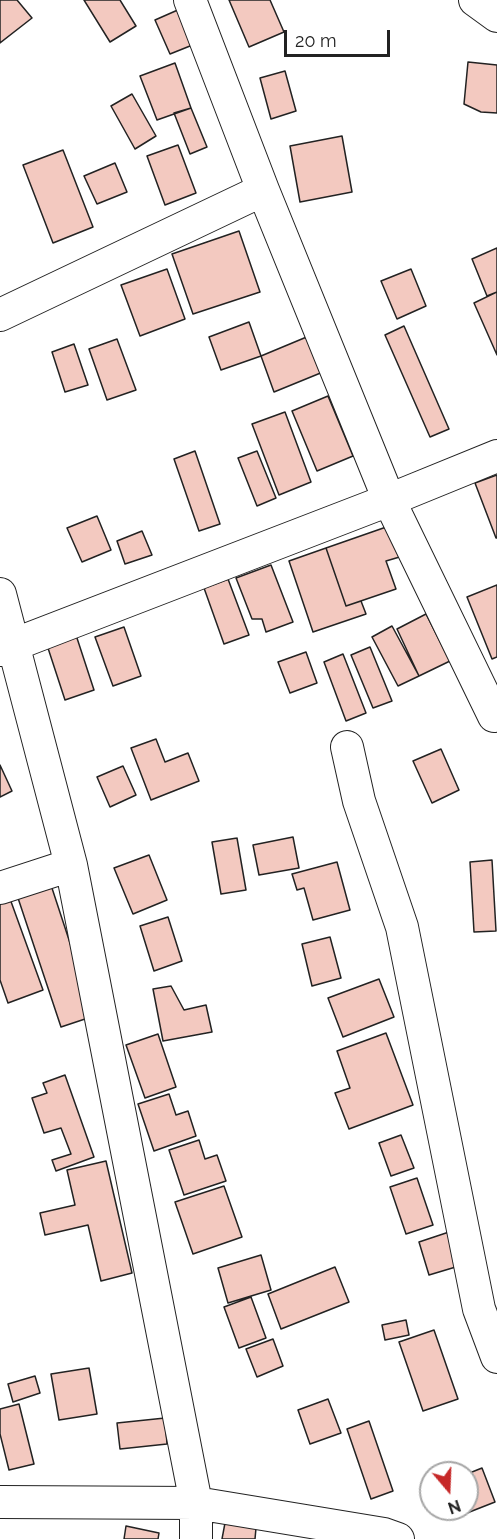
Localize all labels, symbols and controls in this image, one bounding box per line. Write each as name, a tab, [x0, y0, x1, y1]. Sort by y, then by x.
scale bar	[287, 18, 394, 56]
text: 20 m	[295, 30, 337, 51]
north arrow	[419, 1461, 479, 1521]
text: N	[446, 1496, 463, 1518]

